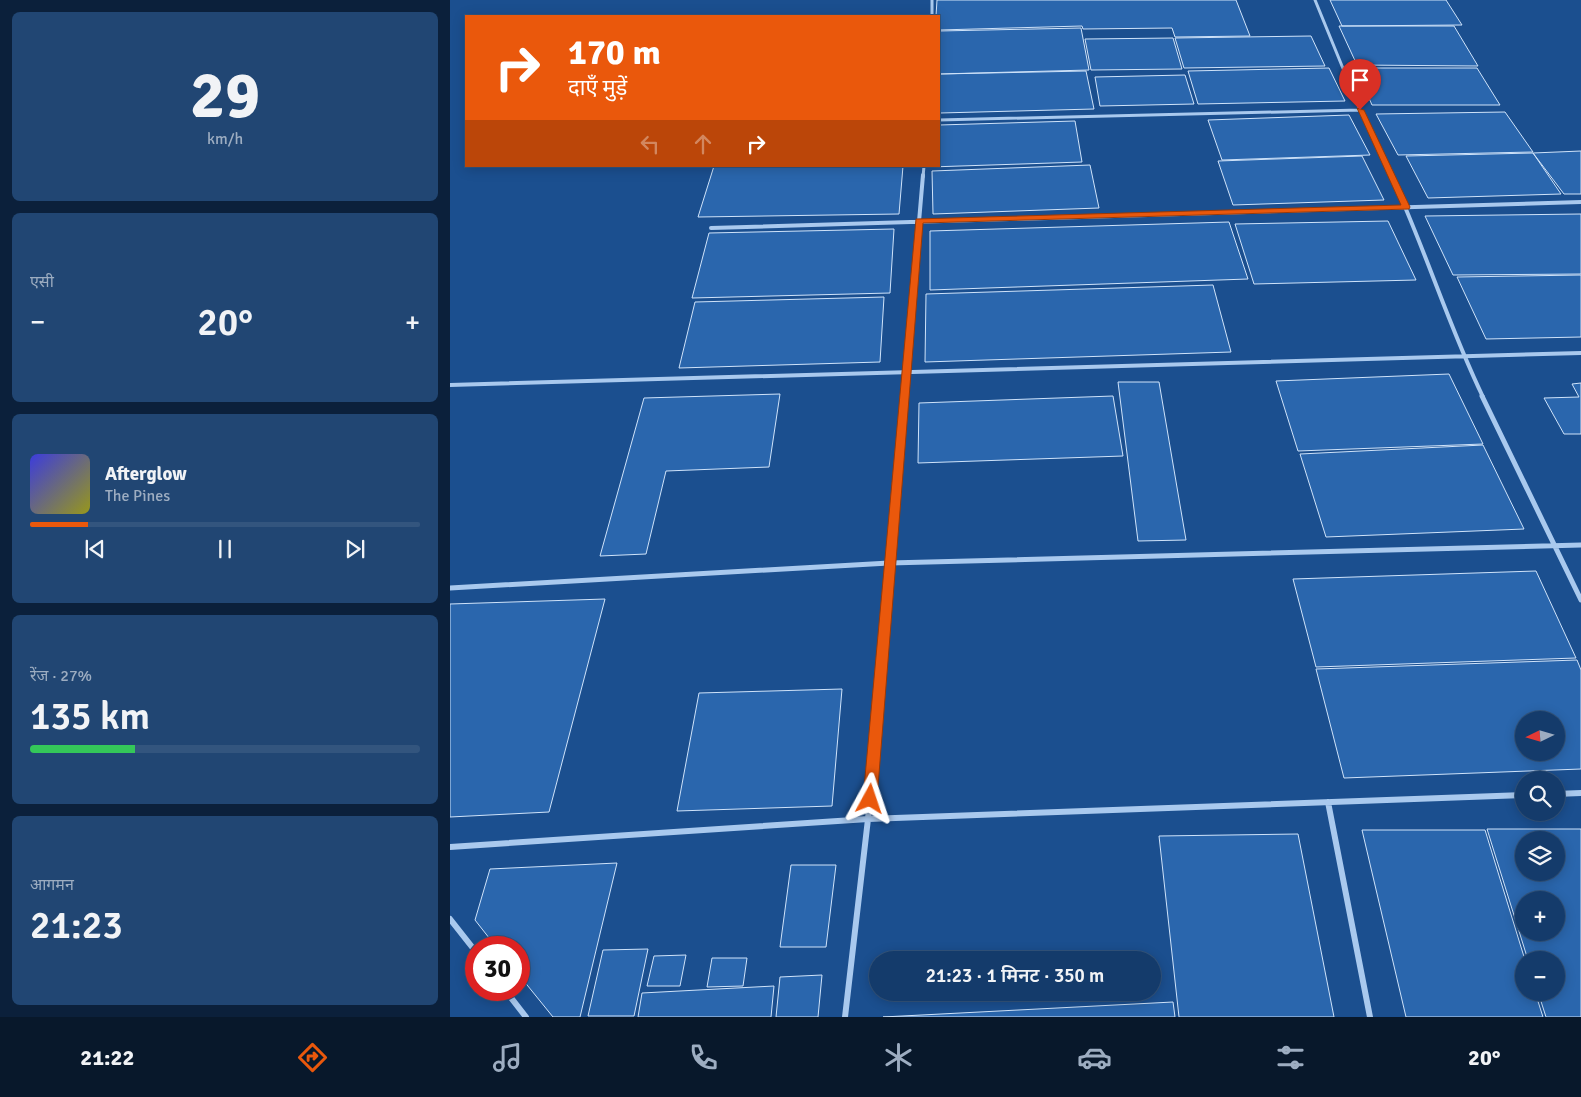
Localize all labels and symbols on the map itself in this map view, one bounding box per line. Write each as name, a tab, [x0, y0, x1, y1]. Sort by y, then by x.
pin	[1339, 59, 1381, 110]
north arrow	[1515, 711, 1565, 761]
position arrow	[843, 772, 895, 824]
speed limit sign: 30	[465, 936, 530, 1001]

